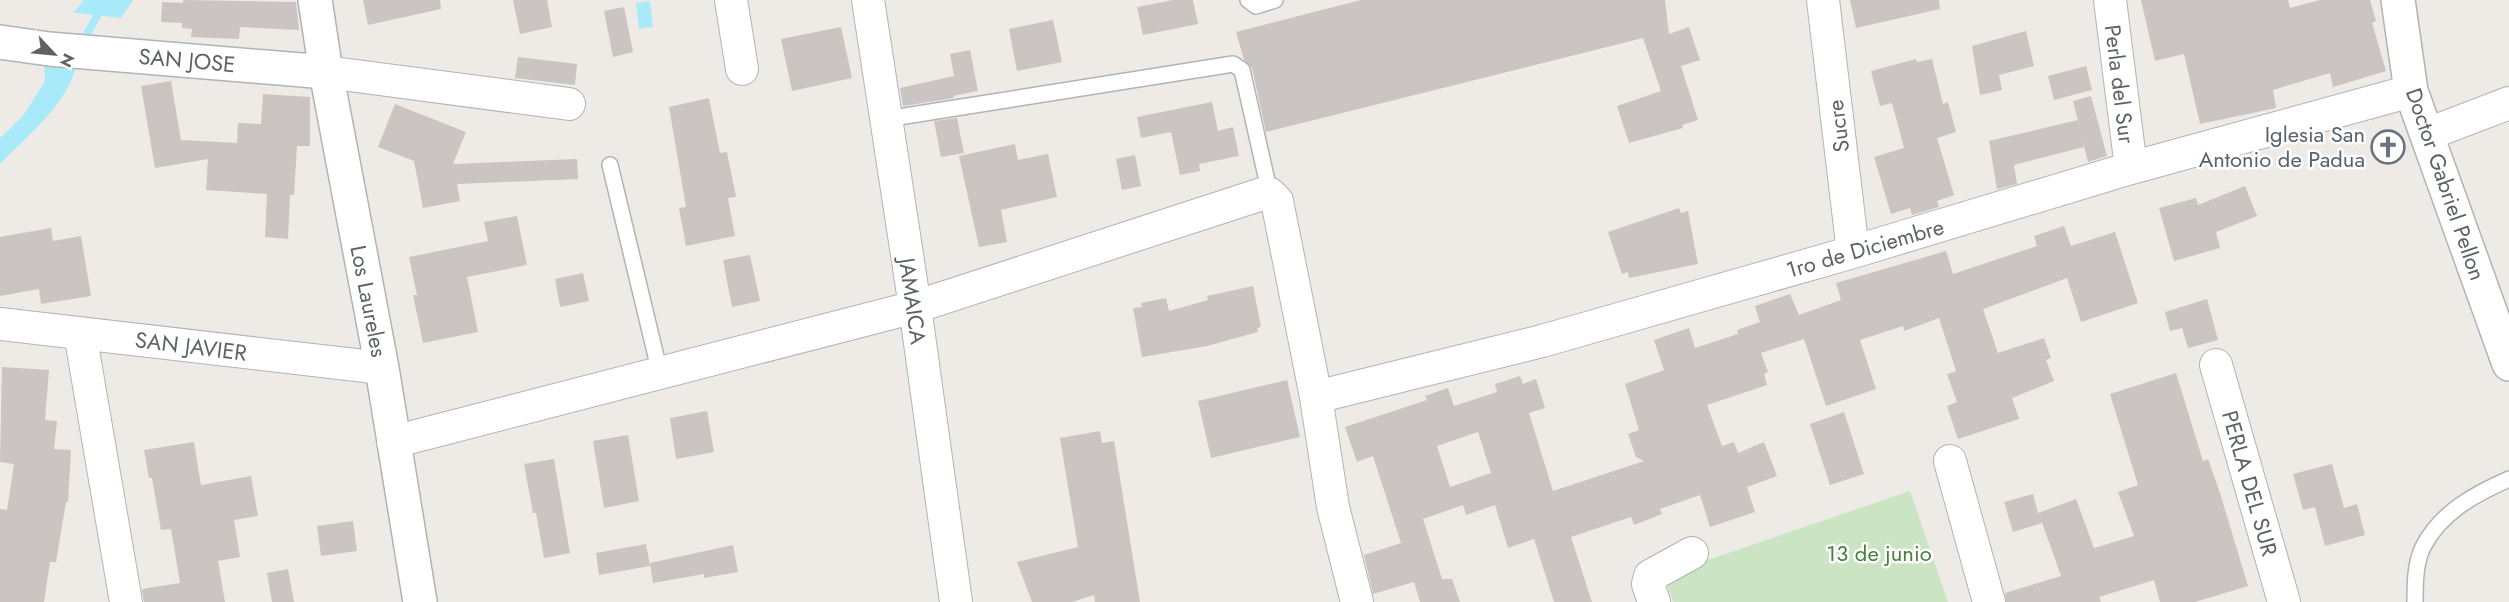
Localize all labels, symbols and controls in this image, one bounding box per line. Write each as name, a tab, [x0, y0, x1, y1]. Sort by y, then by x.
street label: Perla del Sur	[2097, 23, 2143, 146]
north arrow	[24, 24, 84, 84]
street label: SAN JOSE	[137, 40, 237, 80]
text: N	[54, 50, 80, 71]
street label: Doctor Gabriel Pellon	[2398, 83, 2494, 285]
street label: Sucre	[1819, 98, 1857, 154]
place label: Iglesia San Antonio de Padua	[2199, 118, 2365, 175]
church icon: Iglesia San Antonio de Padua	[2370, 129, 2406, 165]
street label: 1ro de Diciembre	[1782, 210, 1948, 286]
street label: Los Laureles	[342, 242, 396, 360]
street label: JAMAICA	[891, 253, 935, 347]
street label: SAN JAVIER	[133, 323, 249, 369]
street label: PERLA DEL SUR	[2214, 407, 2286, 560]
park label: 13 de junio	[1826, 537, 1932, 569]

